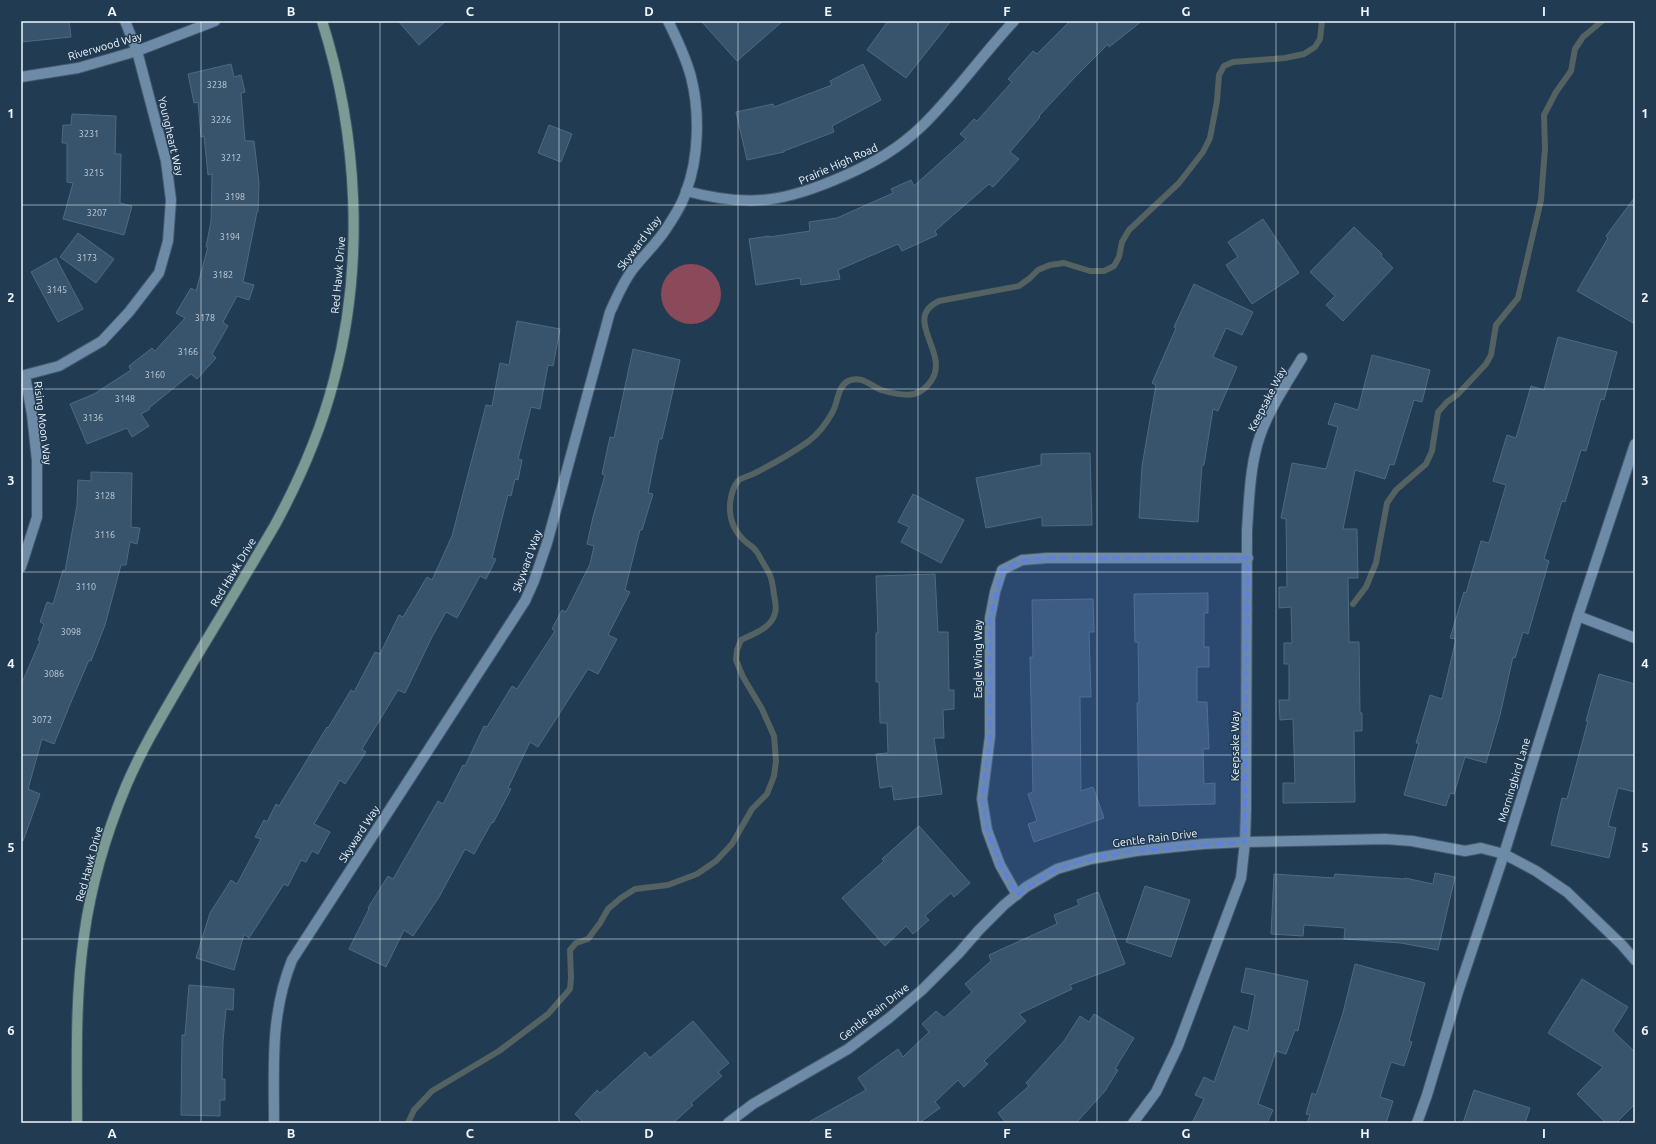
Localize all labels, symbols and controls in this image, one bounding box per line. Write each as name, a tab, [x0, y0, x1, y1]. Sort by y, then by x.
text: A	[107, 4, 117, 18]
text: B	[287, 4, 296, 18]
text: C	[466, 4, 475, 18]
text: D	[644, 4, 654, 18]
text: E	[824, 4, 832, 18]
text: F	[1003, 4, 1011, 18]
text: G	[1182, 4, 1191, 18]
text: H	[1360, 4, 1370, 18]
text: I	[1542, 4, 1546, 18]
street label: Riverwood Way	[67, 29, 144, 62]
house number: 3238	[207, 80, 227, 90]
street label: Youngheart Way	[156, 95, 186, 178]
text: 1	[7, 106, 15, 120]
text: 1	[1641, 106, 1649, 120]
house number: 3226	[211, 115, 231, 125]
house number: 3231	[79, 129, 99, 139]
street label: Prairie High Road	[797, 141, 879, 187]
house number: 3212	[221, 153, 241, 163]
house number: 3215	[84, 168, 104, 178]
house number: 3198	[225, 192, 245, 202]
house number: 3207	[87, 208, 107, 218]
street label: Skyward Way	[615, 213, 664, 273]
house number: 3194	[220, 232, 240, 242]
street label: Red Hawk Drive	[329, 236, 347, 314]
house number: 3173	[77, 253, 97, 263]
house number: 3182	[213, 270, 233, 280]
house number: 3145	[47, 285, 67, 295]
text: 2	[7, 290, 15, 304]
text: 2	[1641, 290, 1649, 304]
house number: 3178	[195, 313, 215, 323]
house number: 3166	[178, 347, 198, 357]
street label: Keepsake Way	[1246, 364, 1289, 433]
house number: 3160	[145, 370, 165, 380]
street label: Rising Moon Way	[32, 380, 54, 466]
house number: 3148	[115, 394, 135, 404]
house number: 3136	[83, 413, 103, 423]
text: 3	[7, 473, 15, 487]
text: 3	[1641, 473, 1649, 487]
house number: 3128	[95, 491, 115, 501]
street label: Skyward Way	[510, 528, 544, 594]
house number: 3116	[95, 530, 115, 540]
street label: Red Hawk Drive	[208, 536, 258, 608]
house number: 3110	[76, 582, 96, 592]
street label: Eagle Wing Way	[972, 619, 984, 698]
house number: 3098	[61, 627, 81, 637]
text: 4	[7, 656, 15, 670]
text: 4	[1641, 656, 1649, 670]
house number: 3086	[44, 669, 64, 679]
street label: Keepsake Way	[1229, 710, 1241, 781]
house number: 3072	[32, 715, 52, 725]
street label: Morningbird Lane	[1495, 736, 1533, 824]
street label: Skyward Way	[336, 803, 382, 865]
street label: Red Hawk Drive	[73, 825, 105, 903]
street label: Gentle Rain Drive	[1112, 827, 1198, 849]
text: 5	[7, 840, 15, 854]
text: 5	[1641, 840, 1649, 854]
street label: Gentle Rain Drive	[837, 981, 911, 1043]
text: 6	[7, 1023, 15, 1037]
text: 6	[1641, 1023, 1649, 1037]
text: A	[107, 1126, 117, 1140]
text: B	[287, 1126, 296, 1140]
text: C	[466, 1126, 475, 1140]
text: D	[644, 1126, 654, 1140]
text: E	[824, 1126, 832, 1140]
text: F	[1003, 1126, 1011, 1140]
text: G	[1182, 1126, 1191, 1140]
text: H	[1360, 1126, 1370, 1140]
text: I	[1542, 1126, 1546, 1140]

